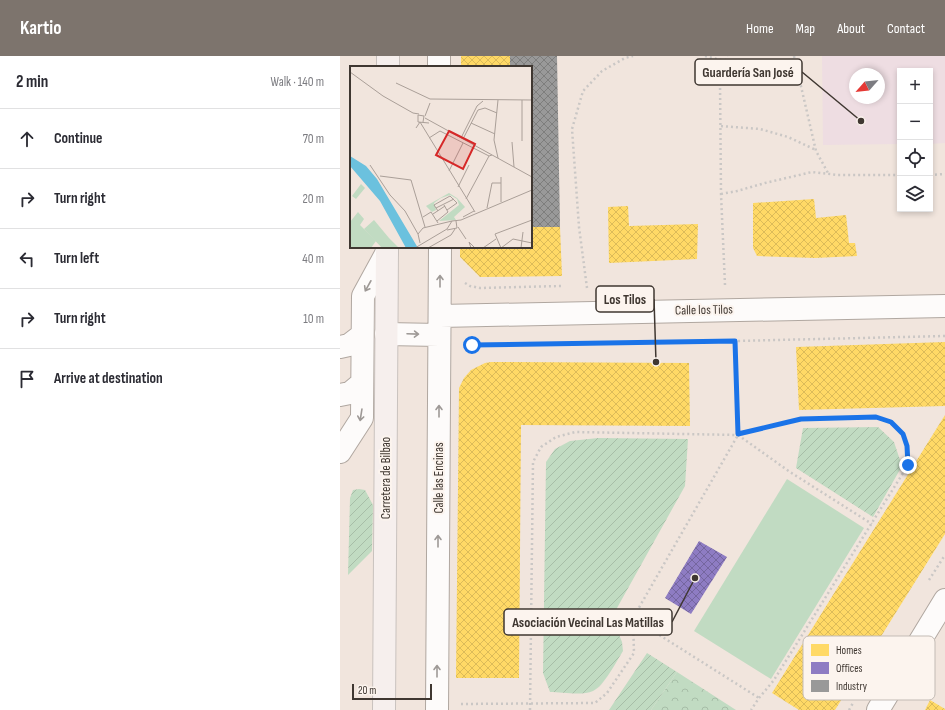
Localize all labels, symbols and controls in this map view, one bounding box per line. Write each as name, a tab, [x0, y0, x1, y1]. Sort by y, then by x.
text: Kartio	[20, 17, 62, 40]
text: Home	[746, 20, 774, 37]
text: Map	[796, 20, 815, 37]
text: About	[837, 20, 865, 37]
text: Contact	[887, 20, 925, 37]
callout: Guardería San José	[695, 59, 802, 85]
text: Guardería San José	[702, 64, 794, 81]
inset map	[350, 66, 532, 248]
north arrow	[849, 68, 885, 104]
map controls	[897, 68, 933, 212]
button: +	[897, 68, 933, 104]
text: 2 min	[16, 72, 48, 92]
text: Walk · 140 m	[271, 74, 324, 90]
button: −	[897, 104, 933, 140]
icon: ahead	[16, 128, 38, 150]
text: Continue	[54, 129, 103, 148]
text: 70 m	[303, 131, 324, 147]
button: locate	[897, 140, 933, 176]
button: layers	[897, 176, 933, 212]
icon: right	[16, 188, 38, 210]
text: Turn right	[54, 189, 106, 208]
text: 20 m	[302, 191, 324, 207]
icon: left	[16, 248, 38, 270]
text: Turn left	[54, 249, 99, 268]
text: 40 m	[302, 251, 324, 267]
one-way arrow	[436, 275, 444, 288]
one-way arrow	[364, 280, 371, 292]
callout: Los Tilos	[596, 286, 654, 312]
text: Los Tilos	[604, 291, 646, 308]
street label: Calle los Tilos	[675, 301, 733, 319]
icon: right	[16, 308, 38, 330]
text: Turn right	[54, 309, 106, 328]
text: 10 m	[303, 311, 324, 327]
one-way arrow	[406, 330, 419, 338]
route start	[463, 336, 481, 354]
icon: arrive	[16, 368, 38, 390]
text: Arrive at destination	[54, 369, 163, 388]
one-way arrow	[435, 405, 443, 418]
one-way arrow	[357, 408, 365, 421]
street label: Carretera de Bilbao	[378, 437, 394, 519]
street label: Calle las Encinas	[431, 442, 447, 514]
route end	[899, 456, 917, 474]
one-way arrow	[434, 535, 442, 548]
callout: Asociación Vecinal Las Matillas	[504, 609, 672, 635]
text: Asociación Vecinal Las Matillas	[511, 614, 664, 631]
legend	[803, 636, 935, 700]
text: Homes	[836, 644, 862, 657]
text: Offices	[836, 662, 863, 675]
one-way arrow	[433, 665, 441, 678]
text: Industry	[836, 680, 868, 693]
scale bar	[352, 682, 432, 701]
text: 20 m	[358, 684, 376, 697]

